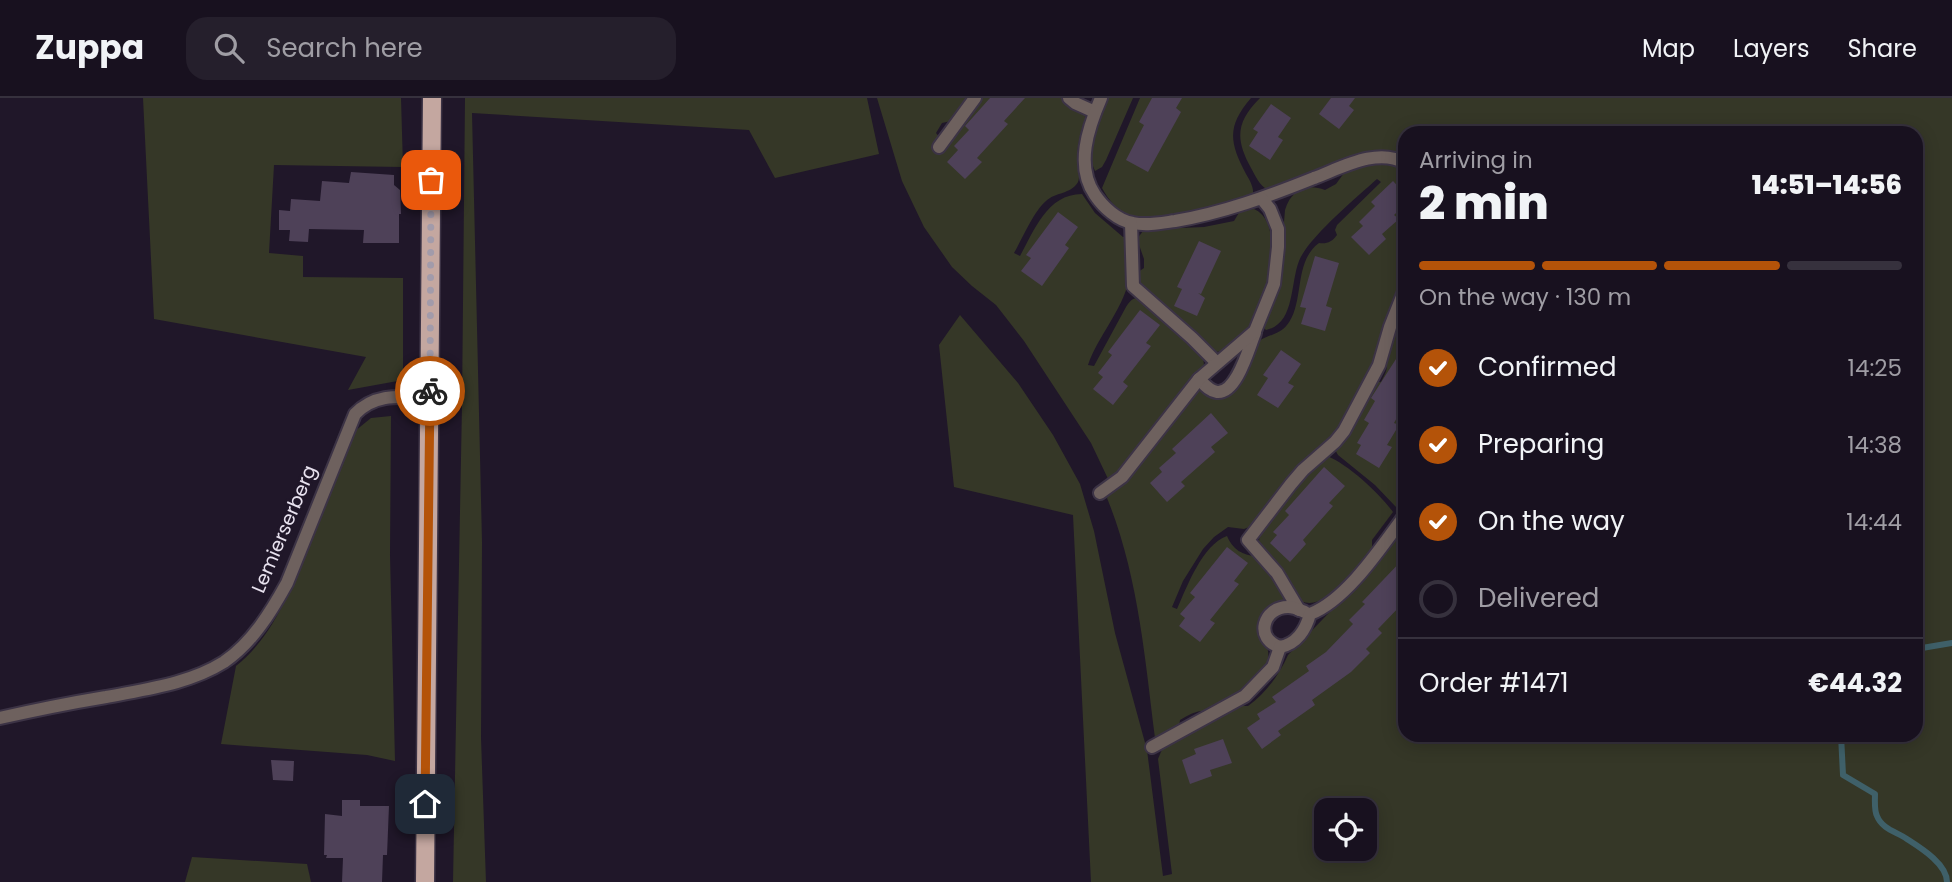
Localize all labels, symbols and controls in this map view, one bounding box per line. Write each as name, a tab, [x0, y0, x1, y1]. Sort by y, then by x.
search box	[186, 17, 676, 80]
text: Zuppa	[35, 24, 144, 71]
icon: search	[210, 29, 248, 67]
text: Search here	[266, 30, 423, 66]
text: Map	[1642, 32, 1695, 65]
text: Layers	[1733, 32, 1809, 65]
text: Share	[1847, 32, 1917, 65]
text: Arriving in	[1419, 144, 1533, 176]
pin	[401, 150, 461, 210]
icon: bag	[412, 161, 450, 199]
text: 14:51–14:56	[1752, 167, 1902, 203]
text: 2 min	[1419, 171, 1549, 235]
text: On the way · 130 m	[1419, 281, 1631, 313]
icon: check	[1419, 349, 1457, 387]
text: Confirmed	[1478, 349, 1616, 385]
text: 14:25	[1848, 352, 1902, 384]
courier	[395, 356, 465, 426]
icon: bike	[411, 372, 449, 410]
icon: check	[1419, 426, 1457, 464]
text: Preparing	[1478, 426, 1604, 462]
text: 14:38	[1847, 429, 1902, 461]
street label: Lemierserberg	[245, 461, 323, 597]
icon: check	[1419, 503, 1457, 541]
text: On the way	[1478, 503, 1625, 539]
text: 14:44	[1846, 506, 1902, 538]
text: Delivered	[1478, 580, 1599, 616]
text: Order #1471	[1419, 665, 1569, 701]
text: €44.32	[1808, 665, 1902, 701]
pin	[395, 774, 455, 834]
icon: home	[406, 785, 444, 823]
map controls	[1314, 798, 1377, 861]
button: locate	[1314, 798, 1377, 861]

